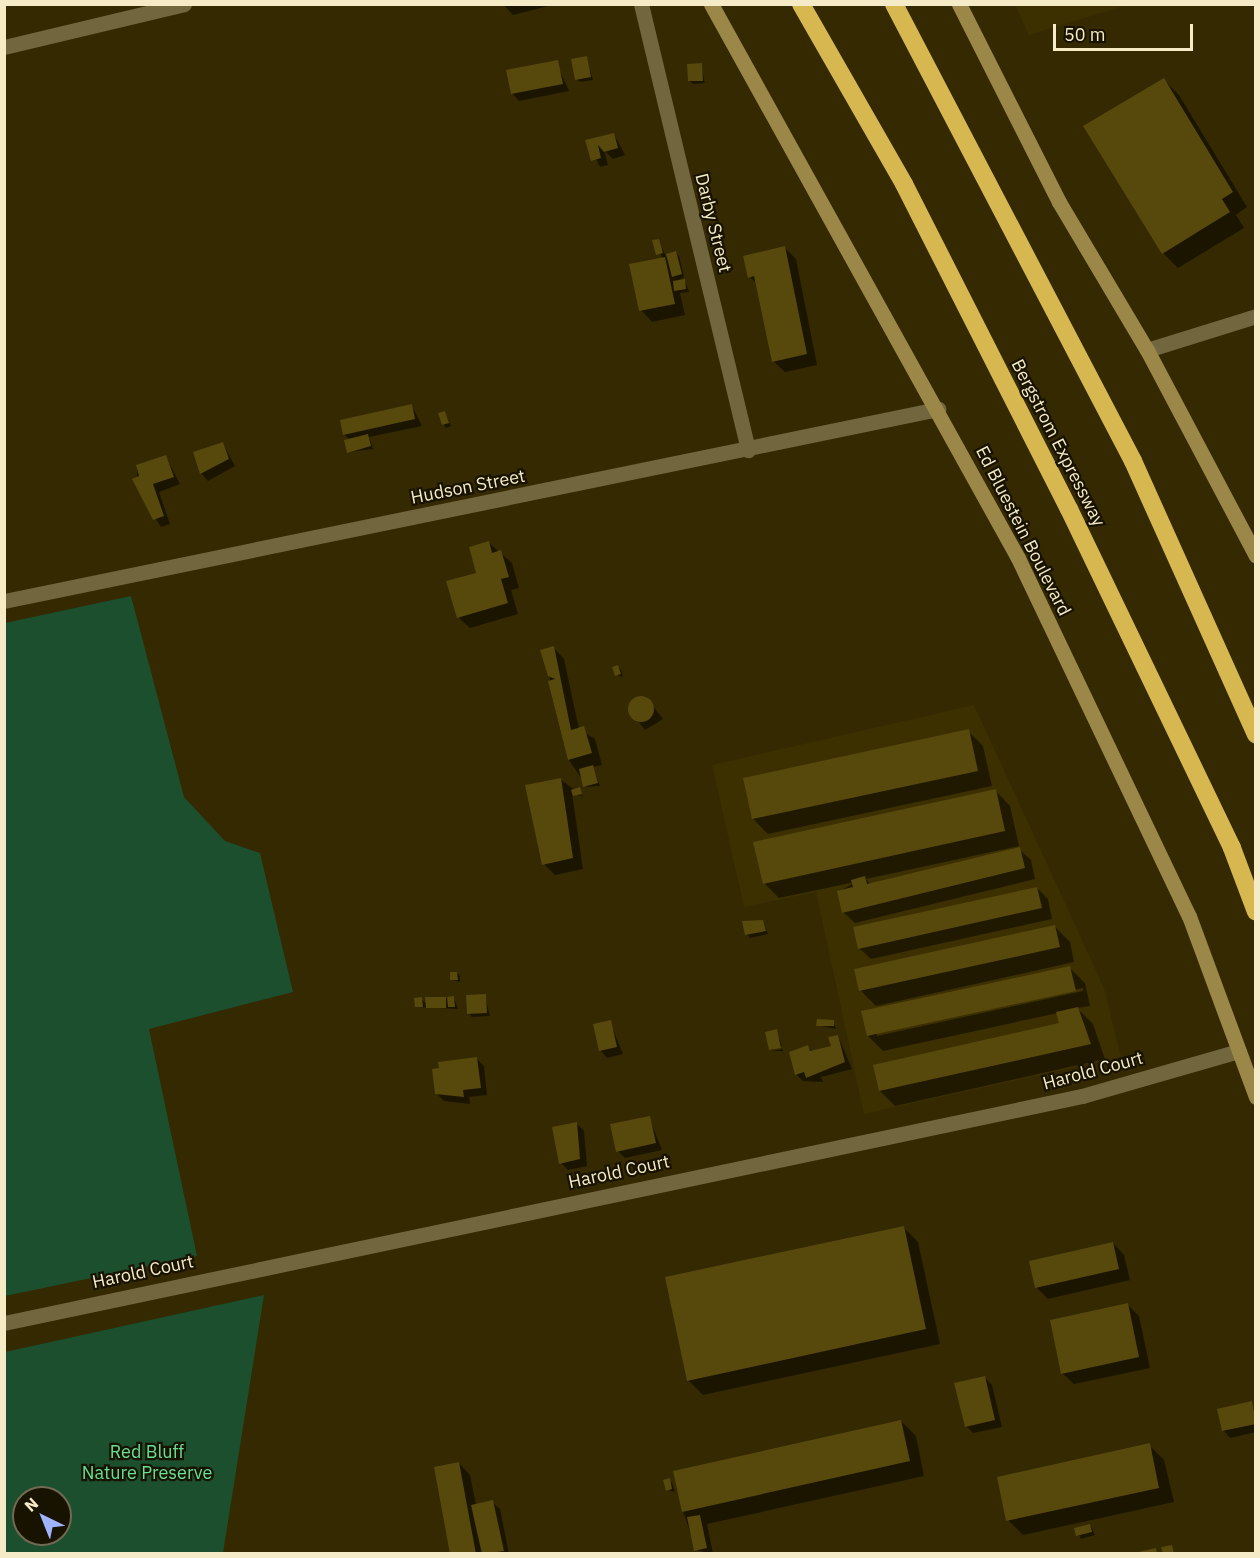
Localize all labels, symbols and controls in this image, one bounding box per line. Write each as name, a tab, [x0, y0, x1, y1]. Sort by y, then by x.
scale bar	[1056, 12, 1196, 50]
text: 50 m	[1064, 23, 1106, 46]
street label: Darby Street	[690, 171, 736, 275]
street label: Bergstrom Expressway	[1006, 356, 1110, 530]
street label: Ed Bluestein Boulevard	[971, 443, 1075, 619]
street label: Hudson Street	[409, 465, 527, 509]
street label: Harold Court	[1040, 1047, 1146, 1095]
street label: Harold Court	[566, 1151, 672, 1193]
street label: Harold Court	[90, 1251, 196, 1293]
park label: Red Bluff Nature Preserve	[82, 1442, 212, 1484]
north arrow	[12, 1486, 72, 1546]
text: N	[20, 1493, 42, 1516]

